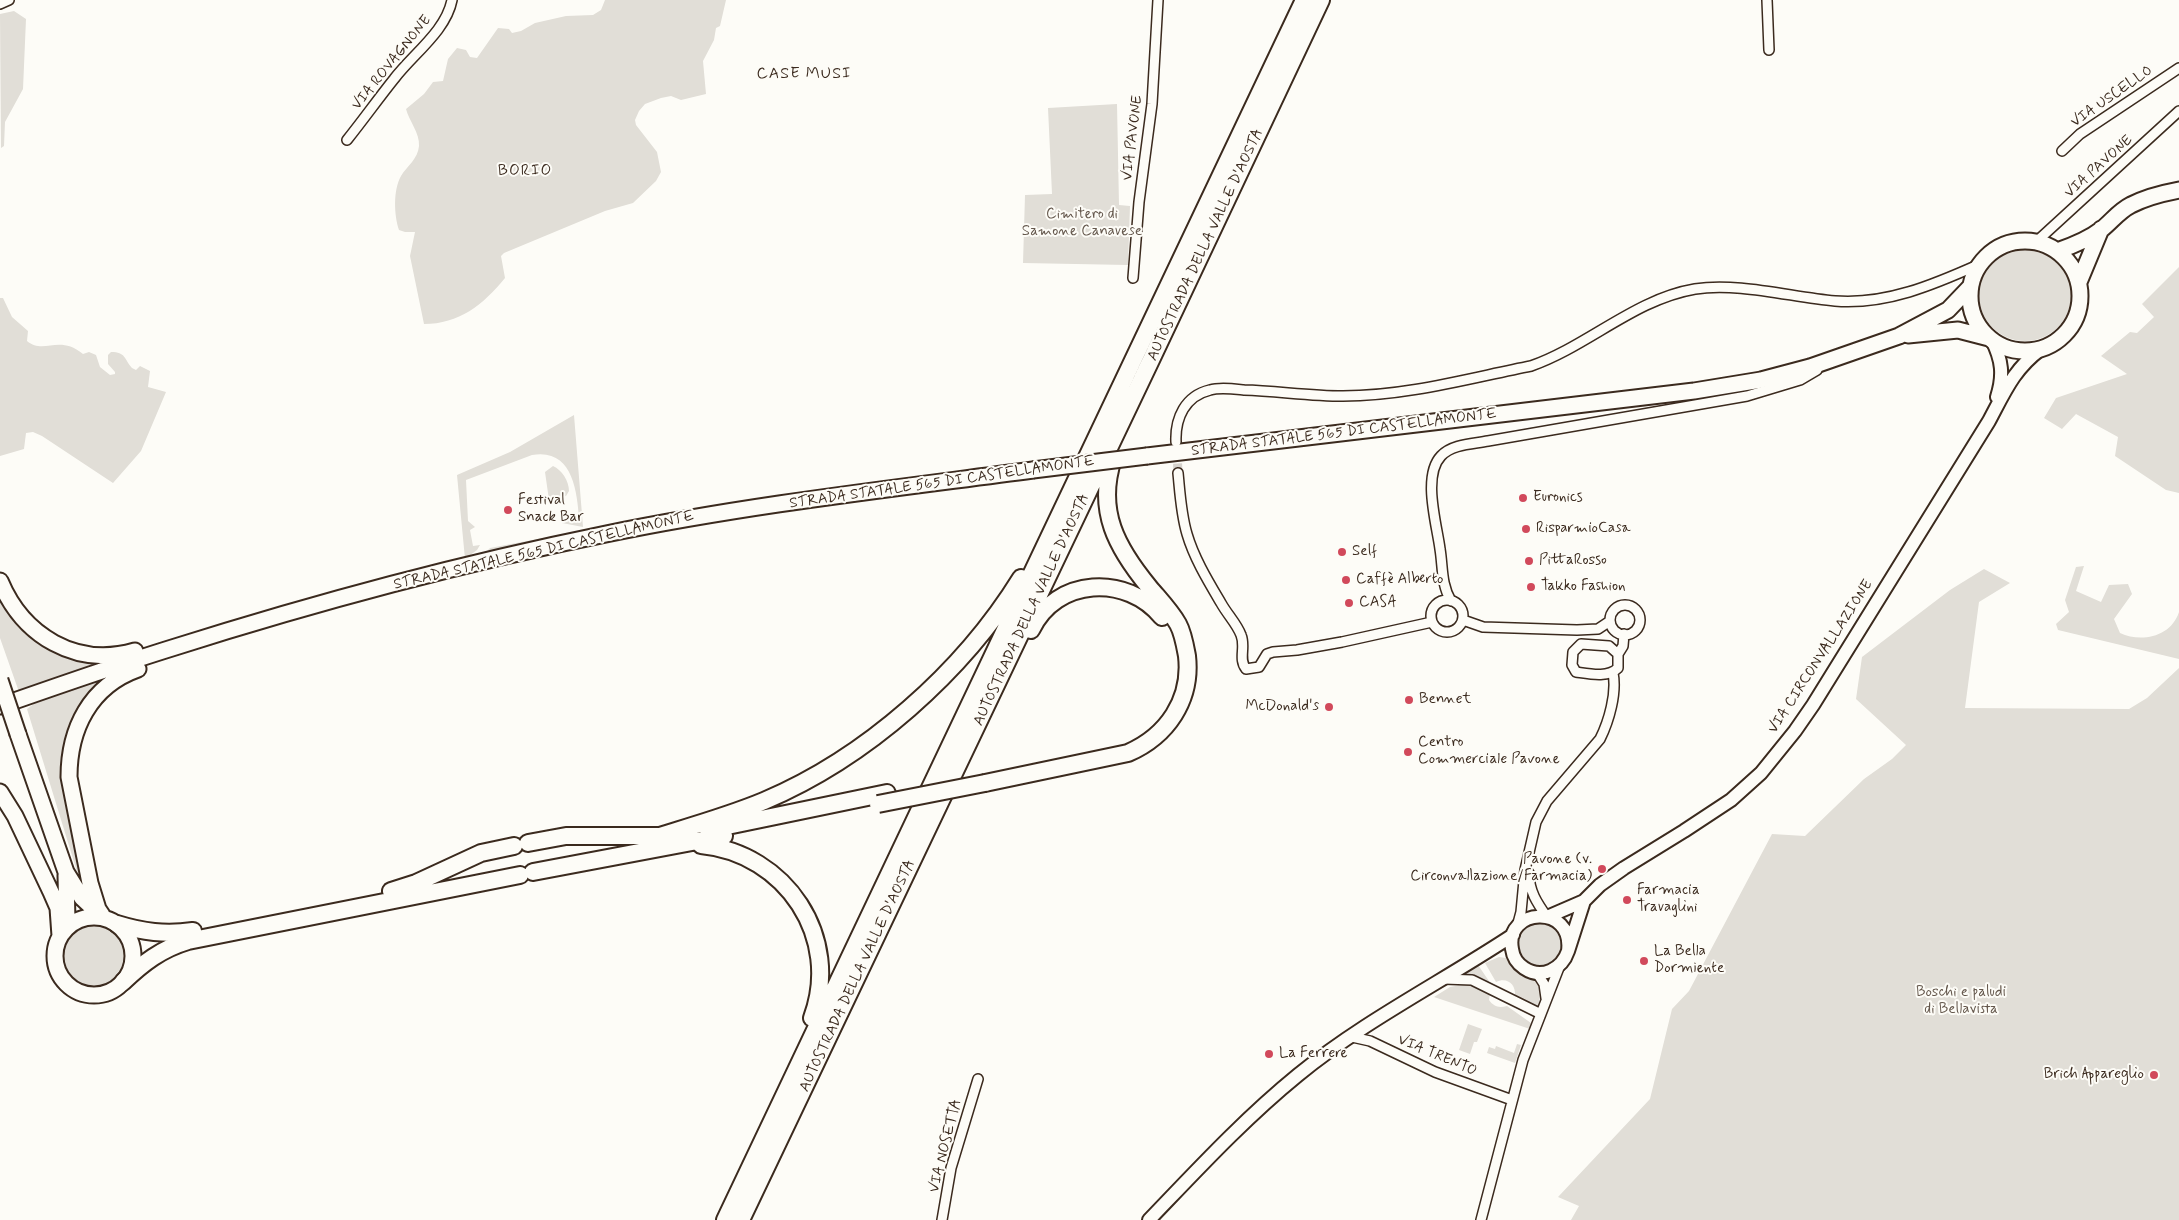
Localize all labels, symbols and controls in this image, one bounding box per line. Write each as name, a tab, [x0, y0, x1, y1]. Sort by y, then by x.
street label: VIA ROVAGNONE	[348, 12, 436, 114]
street label: VIA USCELLO	[2068, 62, 2156, 132]
district label: CASE MUSI	[755, 65, 853, 85]
street label: VIA PAVONE	[1119, 94, 1147, 182]
street label: AUTOSTRADA DELLA VALLE D'AOSTA	[1144, 126, 1268, 364]
street label: VIA PAVONE	[2061, 132, 2137, 202]
district label: BORIO	[497, 162, 553, 182]
park label: Cimitero di Samone Canavese	[1022, 206, 1142, 241]
street label: STRADA STATALE 565 DI CASTELLAMONTE	[1190, 405, 1498, 461]
street label: STRADA STATALE 565 DI CASTELLAMONTE	[788, 453, 1096, 513]
place label: Euronics	[1533, 489, 1583, 507]
street label: AUTOSTRADA DELLA VALLE D'AOSTA	[970, 491, 1094, 729]
place label: Festival Snack Bar	[518, 492, 583, 527]
marker: Euronics	[1517, 492, 1529, 504]
marker: Festival Snack Bar	[502, 504, 514, 516]
street label: STRADA STATALE 565 DI CASTELLAMONTE	[392, 508, 696, 594]
place label: RisparmioCasa	[1536, 520, 1631, 538]
marker: RisparmioCasa	[1520, 523, 1532, 535]
place label: Self	[1352, 543, 1377, 561]
marker: Self	[1336, 546, 1348, 558]
place label: PittaRosso	[1539, 552, 1607, 570]
marker: PittaRosso	[1523, 555, 1535, 567]
place label: Caffè Alberto	[1356, 571, 1443, 589]
marker: Caffè Alberto	[1340, 574, 1352, 586]
street label: VIA CIRCONVALLAZIONE	[1765, 577, 1877, 737]
place label: Takko Fashion	[1541, 578, 1626, 596]
marker: Takko Fashion	[1525, 581, 1537, 593]
place label: CASA	[1359, 594, 1397, 612]
marker: CASA	[1343, 597, 1355, 609]
place label: Bennet	[1419, 691, 1471, 709]
marker: Bennet	[1403, 694, 1415, 706]
place label: McDonald's	[1245, 698, 1319, 716]
marker: McDonald's	[1323, 701, 1335, 713]
place label: Centro Commerciale Pavone	[1418, 734, 1560, 769]
marker: Centro Commerciale Pavone	[1402, 746, 1414, 758]
place label: Pavone (v. Circonvallazione/Farmacia)	[1410, 851, 1592, 886]
street label: AUTOSTRADA DELLA VALLE D'AOSTA	[796, 857, 920, 1095]
marker: Pavone (v. Circonvallazione/Farmacia)	[1596, 863, 1608, 875]
place label: Farmacia Travaglini	[1637, 882, 1700, 917]
marker: Farmacia Travaglini	[1621, 894, 1633, 906]
place label: La Bella Dormiente	[1654, 943, 1724, 978]
marker: La Bella Dormiente	[1638, 955, 1650, 967]
park label: Boschi e paludi di Bellavista	[1916, 984, 2006, 1019]
street label: VIA TRENTO	[1395, 1031, 1479, 1081]
place label: La Ferrere	[1279, 1045, 1348, 1063]
marker: La Ferrere	[1263, 1048, 1275, 1060]
place label: Brich Appareglio	[2044, 1066, 2144, 1084]
marker: Brich Appareglio	[2148, 1069, 2160, 1081]
street label: VIA NOSETTA	[926, 1097, 966, 1195]

